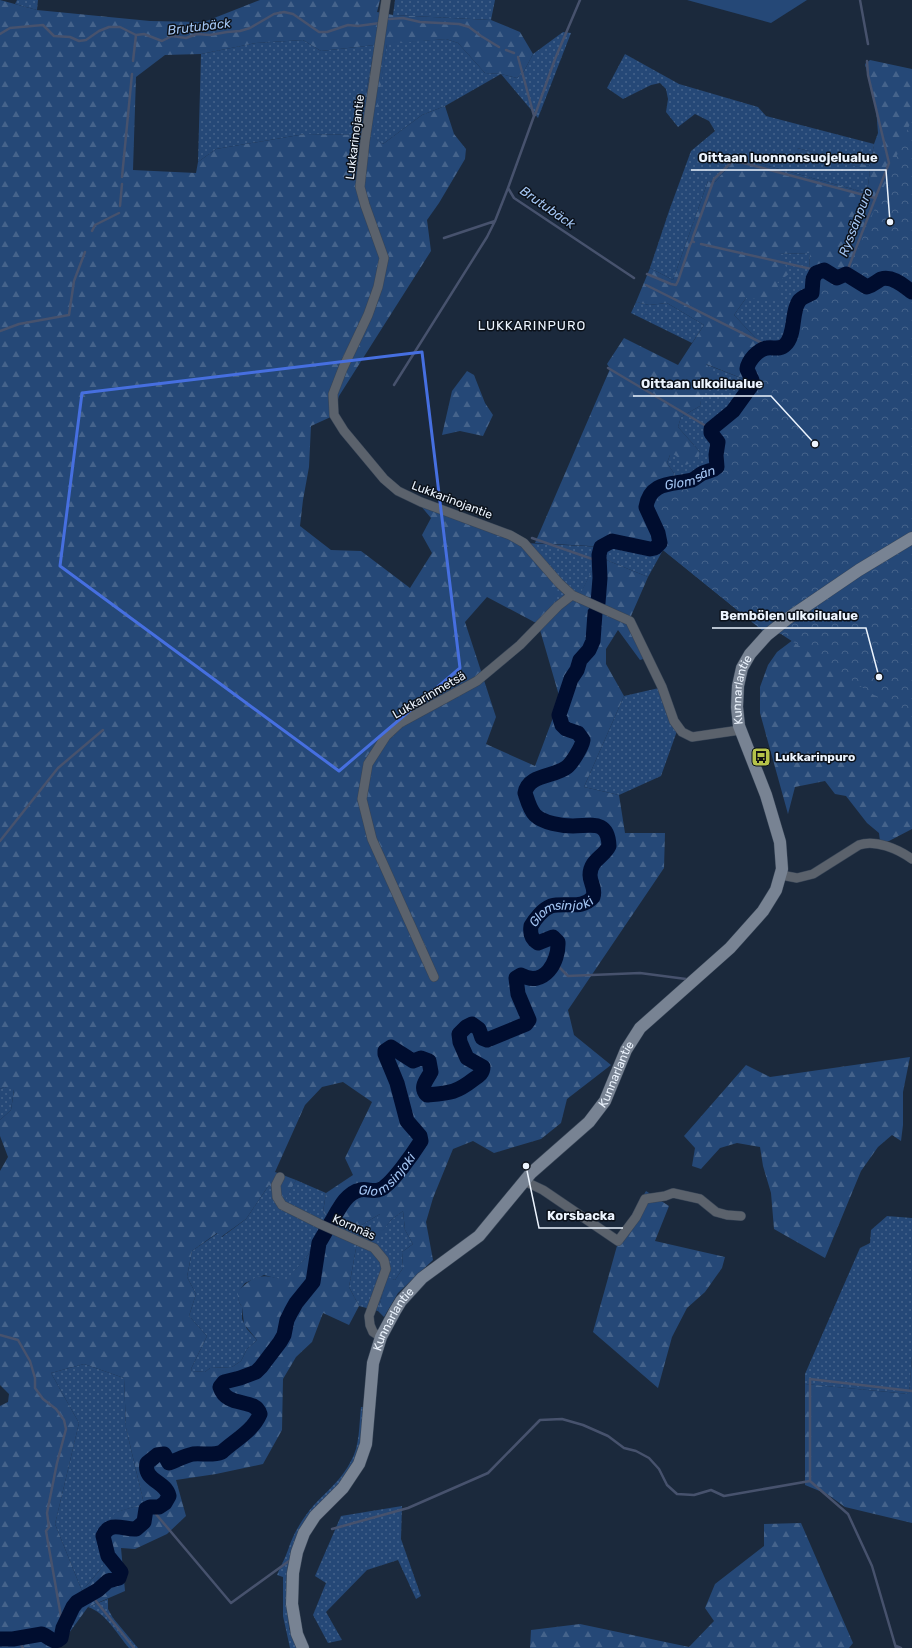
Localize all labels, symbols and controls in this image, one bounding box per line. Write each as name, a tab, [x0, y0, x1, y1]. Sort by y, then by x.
water label: Brutubäck	[167, 15, 232, 38]
street label: Lukkarinojantie	[343, 93, 367, 180]
callout: Oittaan luonnonsuojelualue	[691, 145, 886, 170]
text: Oittaan luonnonsuojelualue	[698, 150, 878, 165]
water label: Brutubäck	[517, 183, 578, 232]
water label: Ryssänpuro	[836, 186, 875, 259]
district label: LUKKARINPURO	[478, 318, 586, 333]
callout: Oittaan ulkoilualue	[633, 371, 771, 396]
text: Oittaan ulkoilualue	[641, 376, 763, 391]
water label: Glomsån	[663, 463, 717, 493]
street label: Lukkarinojantie	[410, 478, 495, 522]
callout: Bembölen ulkoilualue	[712, 603, 866, 628]
text: Bembölen ulkoilualue	[720, 608, 858, 623]
street label: Kunnarlantie	[730, 652, 755, 725]
street label: Lukkarinmetsä	[390, 668, 468, 722]
bus stop icon: Lukkarinpuro	[750, 746, 772, 768]
place label: Lukkarinpuro	[775, 750, 855, 764]
water label: Glomsinjoki	[526, 893, 597, 929]
street label: Kunnarlantie	[595, 1038, 637, 1111]
water label: Glomsinjoki	[358, 1149, 419, 1199]
callout: Korsbacka	[539, 1203, 623, 1228]
text: Korsbacka	[547, 1208, 615, 1223]
street label: Kornnäs	[330, 1211, 378, 1243]
street label: Kunnarlantie	[370, 1285, 417, 1353]

